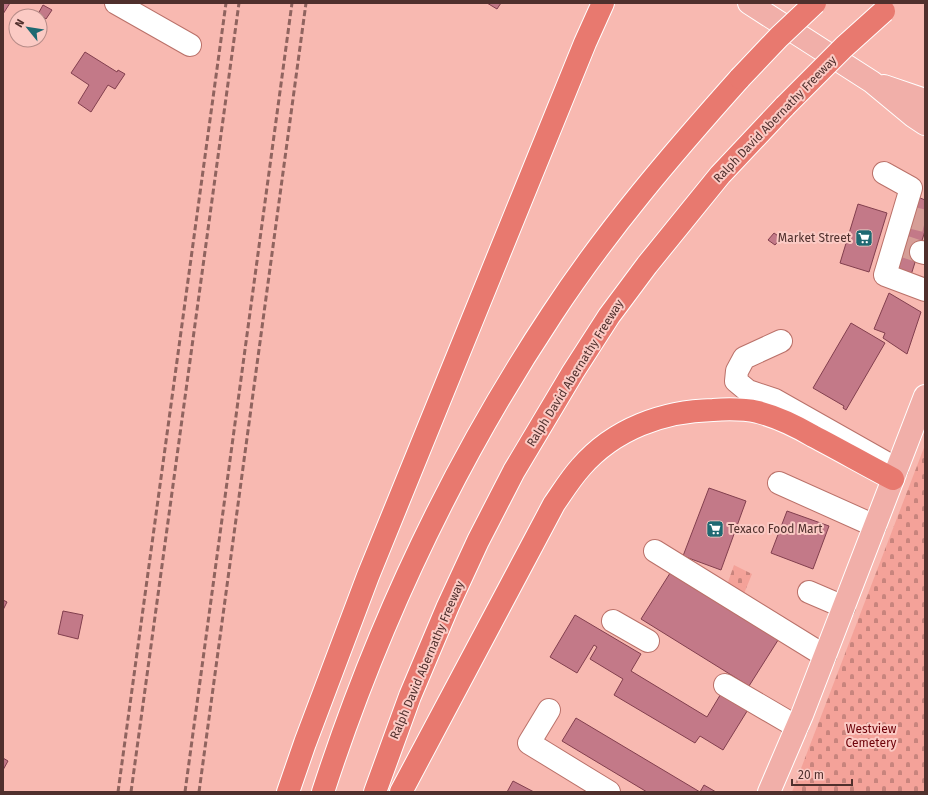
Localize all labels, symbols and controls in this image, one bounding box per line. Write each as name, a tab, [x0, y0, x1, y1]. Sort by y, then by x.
north arrow	[8, 8, 48, 48]
text: N	[12, 17, 27, 30]
street label: Ralph David Abernathy Freeway	[711, 53, 839, 185]
supermarket icon: Market Street	[854, 228, 874, 248]
place label: Market Street	[778, 231, 852, 245]
street label: Ralph David Abernathy Freeway	[524, 297, 626, 449]
supermarket icon: Texaco Food Mart	[705, 519, 725, 539]
place label: Texaco Food Mart	[728, 522, 823, 536]
street label: Ralph David Abernathy Freeway	[387, 579, 467, 741]
park label: Westview Cemetery	[845, 722, 897, 750]
scale bar	[792, 761, 852, 787]
text: 20 m	[798, 768, 824, 782]

